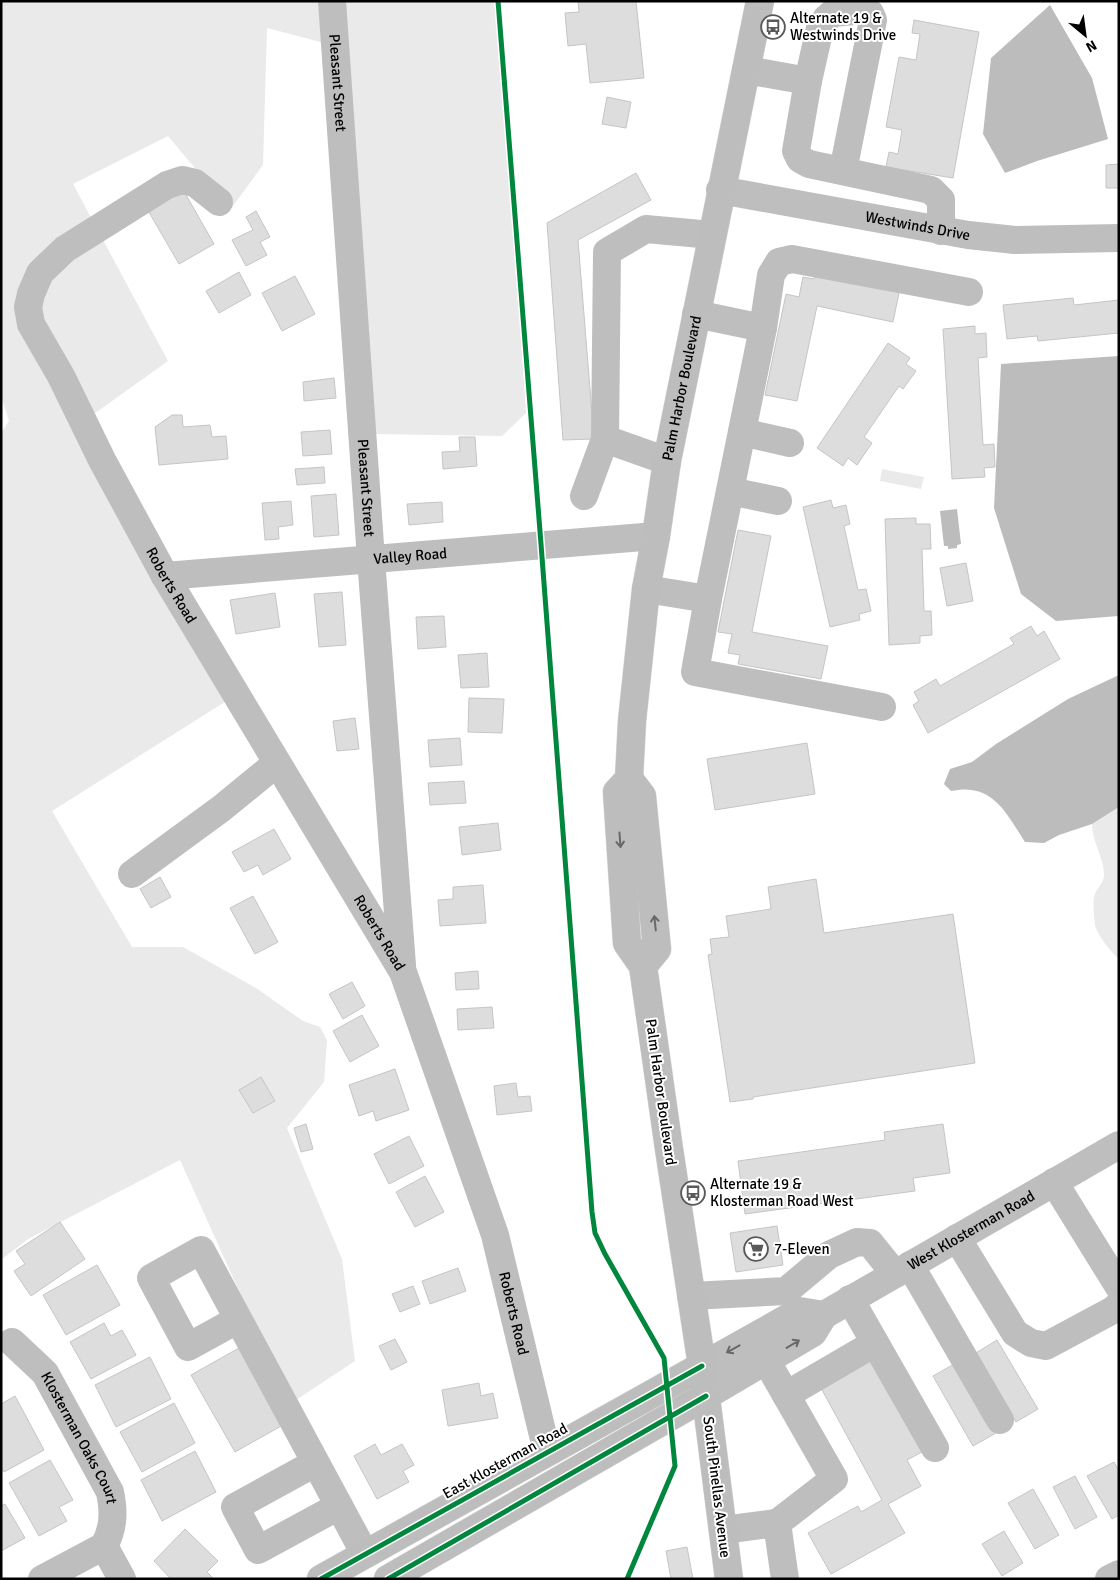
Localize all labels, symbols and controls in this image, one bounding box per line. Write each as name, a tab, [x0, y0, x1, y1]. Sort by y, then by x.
place label: Alternate 19 & Westwinds Drive	[790, 9, 896, 44]
north arrow	[1060, 10, 1110, 60]
bus stop icon: Alternate 19 & Westwinds Drive	[760, 14, 786, 40]
street label: Pleasant Street	[325, 33, 350, 132]
text: N	[1083, 36, 1099, 56]
street label: Westwinds Drive	[864, 208, 972, 244]
street label: Palm Harbor Boulevard	[658, 314, 705, 462]
street label: Pleasant Street	[354, 438, 378, 537]
street label: Roberts Road	[142, 544, 200, 627]
street label: Valley Road	[373, 544, 448, 568]
one-way arrow	[616, 832, 625, 848]
street label: Roberts Road	[350, 892, 409, 974]
one-way arrow	[650, 915, 660, 931]
street label: Palm Harbor Boulevard	[642, 1018, 680, 1166]
place label: Alternate 19 & Klosterman Road West	[710, 1175, 854, 1210]
bus stop icon: Alternate 19 & Klosterman Road West	[680, 1180, 706, 1206]
street label: West Klosterman Road	[904, 1187, 1038, 1274]
supermarket icon: 7-Eleven	[743, 1236, 769, 1262]
place label: 7-Eleven	[774, 1240, 830, 1258]
street label: Roberts Road	[495, 1270, 532, 1357]
one-way arrow	[786, 1339, 800, 1349]
one-way arrow	[726, 1344, 740, 1354]
street label: Klosterman Oaks Court	[37, 1369, 121, 1505]
street label: South Pinellas Avenue	[699, 1415, 735, 1559]
street label: East Klosterman Road	[439, 1419, 571, 1503]

